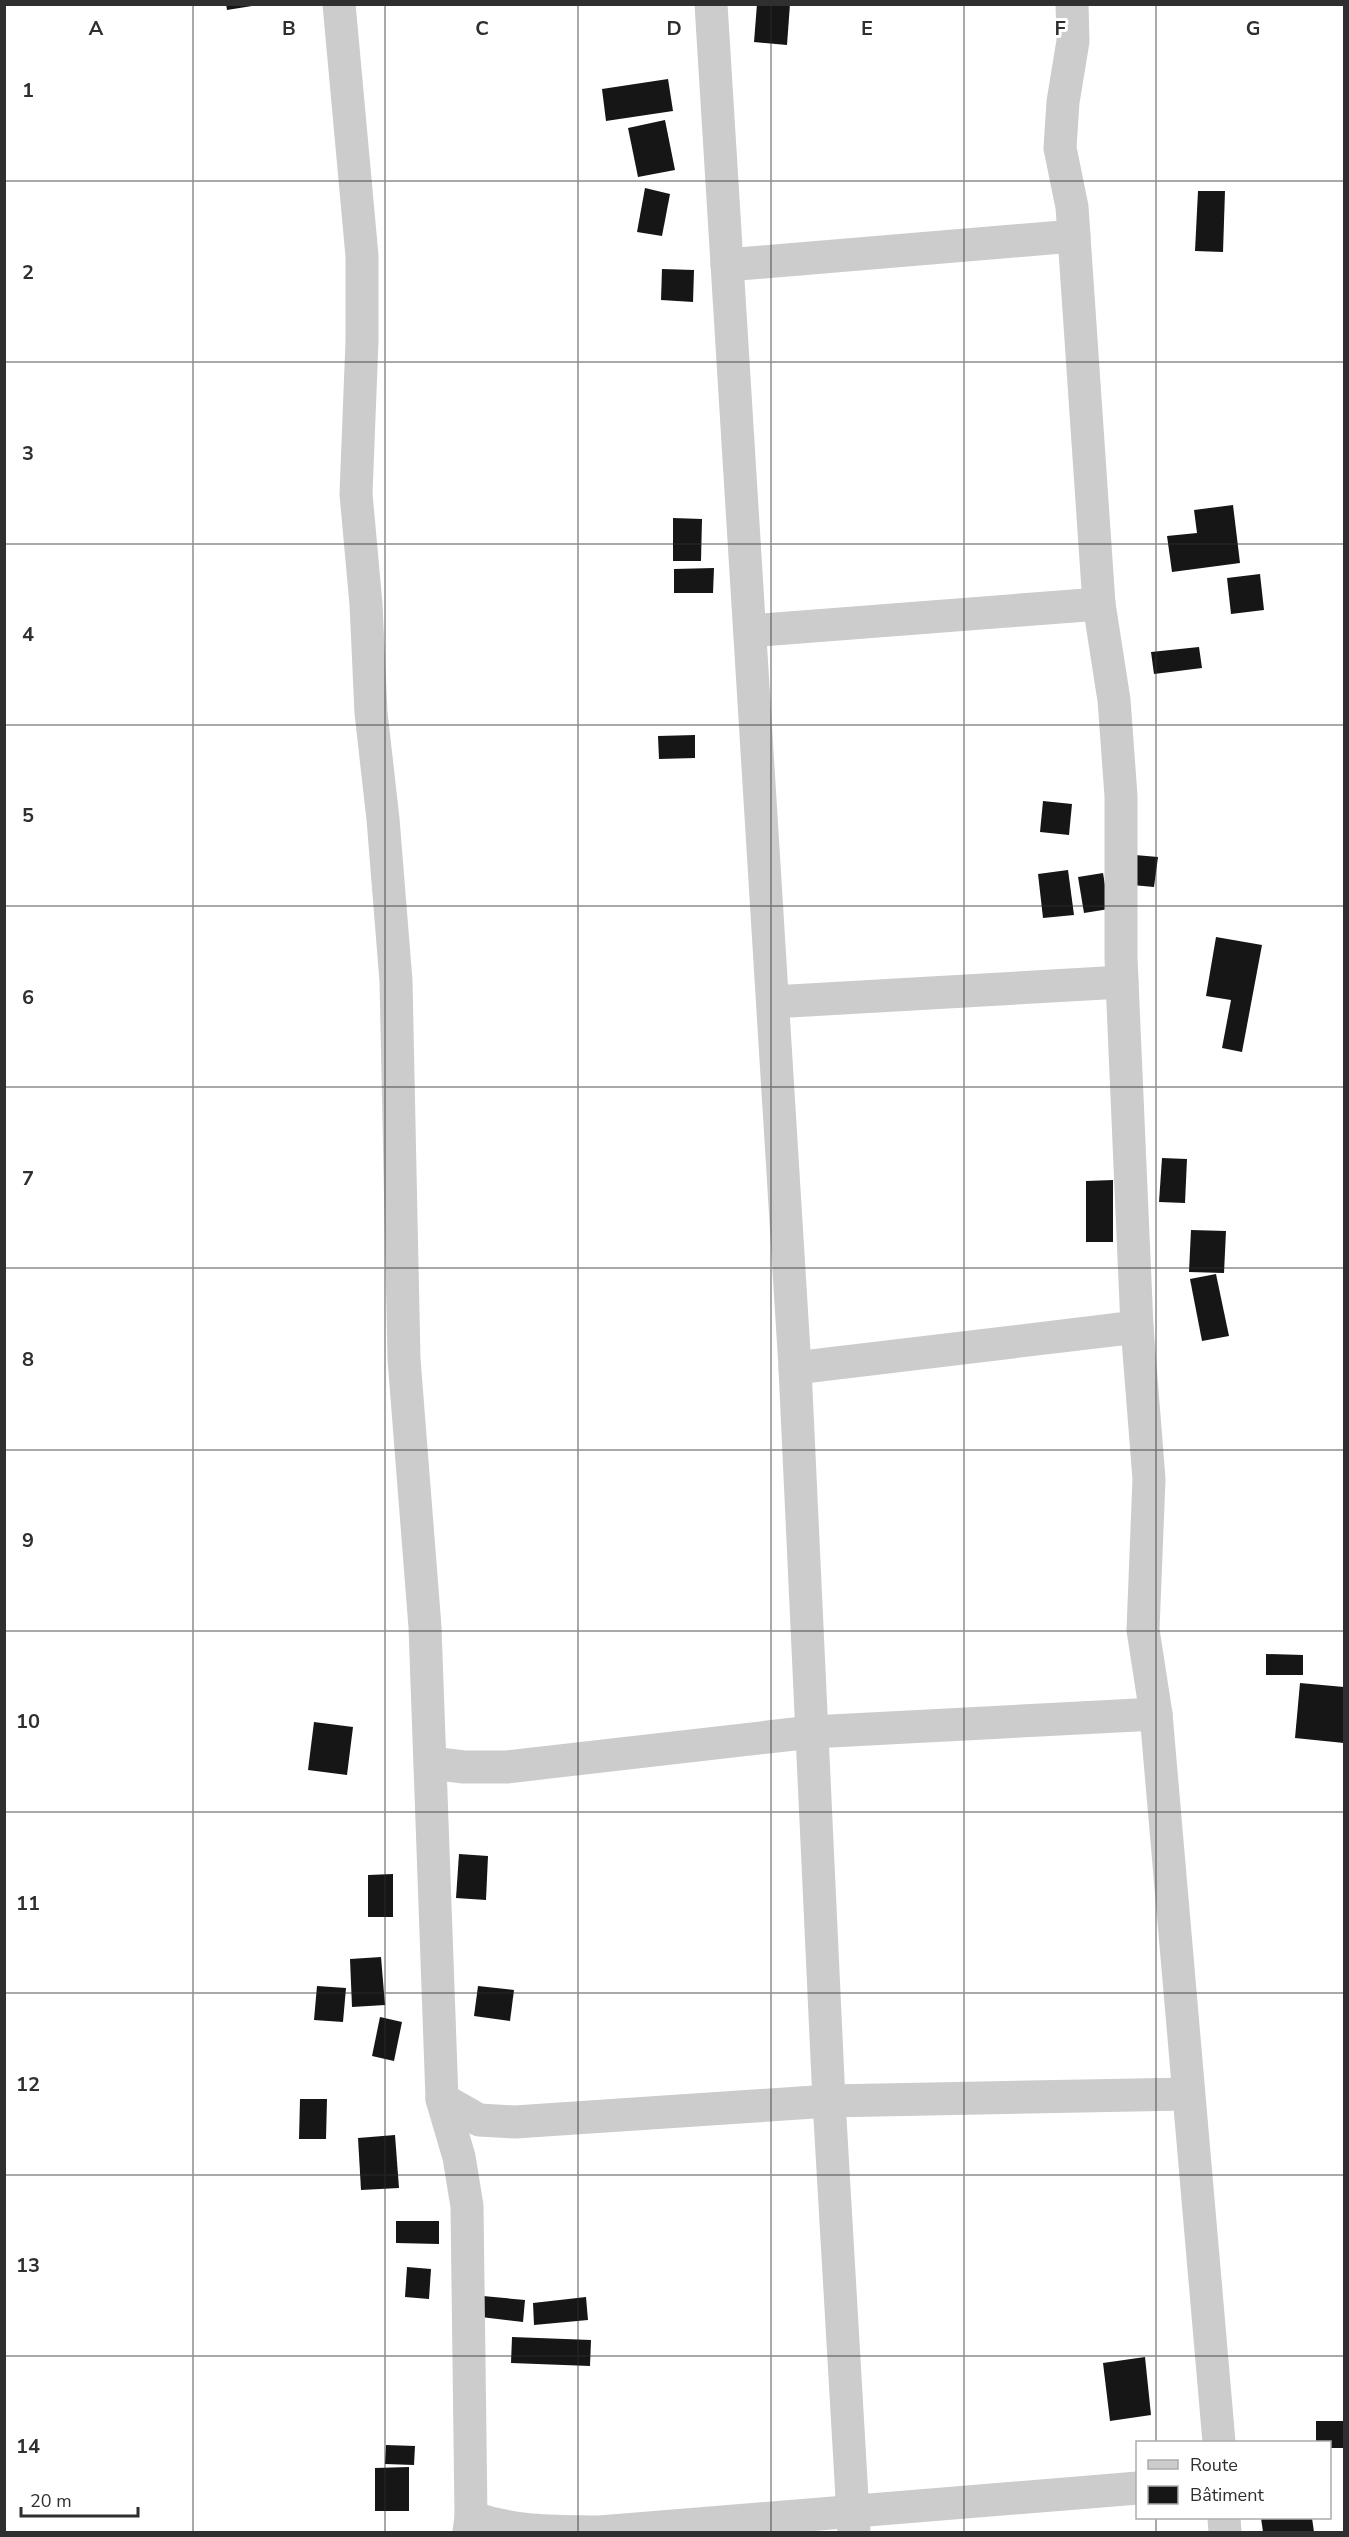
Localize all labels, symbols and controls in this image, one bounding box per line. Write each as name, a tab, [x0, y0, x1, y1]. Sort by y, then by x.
text: A	[89, 15, 104, 42]
text: B	[282, 15, 296, 42]
text: C	[475, 15, 489, 42]
text: D	[666, 15, 682, 42]
text: E	[861, 15, 873, 42]
text: F	[1054, 15, 1066, 42]
text: G	[1246, 15, 1260, 42]
text: 1	[22, 77, 34, 104]
text: 2	[22, 259, 34, 286]
text: 3	[22, 440, 34, 467]
text: 4	[22, 621, 34, 648]
text: 5	[22, 802, 34, 829]
text: 6	[22, 984, 34, 1011]
text: 7	[22, 1165, 34, 1192]
text: 8	[22, 1346, 34, 1373]
text: 9	[22, 1527, 34, 1554]
text: 10	[16, 1708, 40, 1735]
text: 11	[16, 1890, 40, 1917]
text: 12	[16, 2071, 40, 2098]
text: 13	[16, 2252, 40, 2279]
text: 14	[16, 2433, 40, 2460]
legend	[1136, 2441, 1331, 2519]
text: Route	[1190, 2453, 1238, 2477]
scale bar	[21, 2480, 138, 2518]
text: Bâtiment	[1190, 2483, 1264, 2507]
text: 20 m	[30, 2489, 72, 2513]

